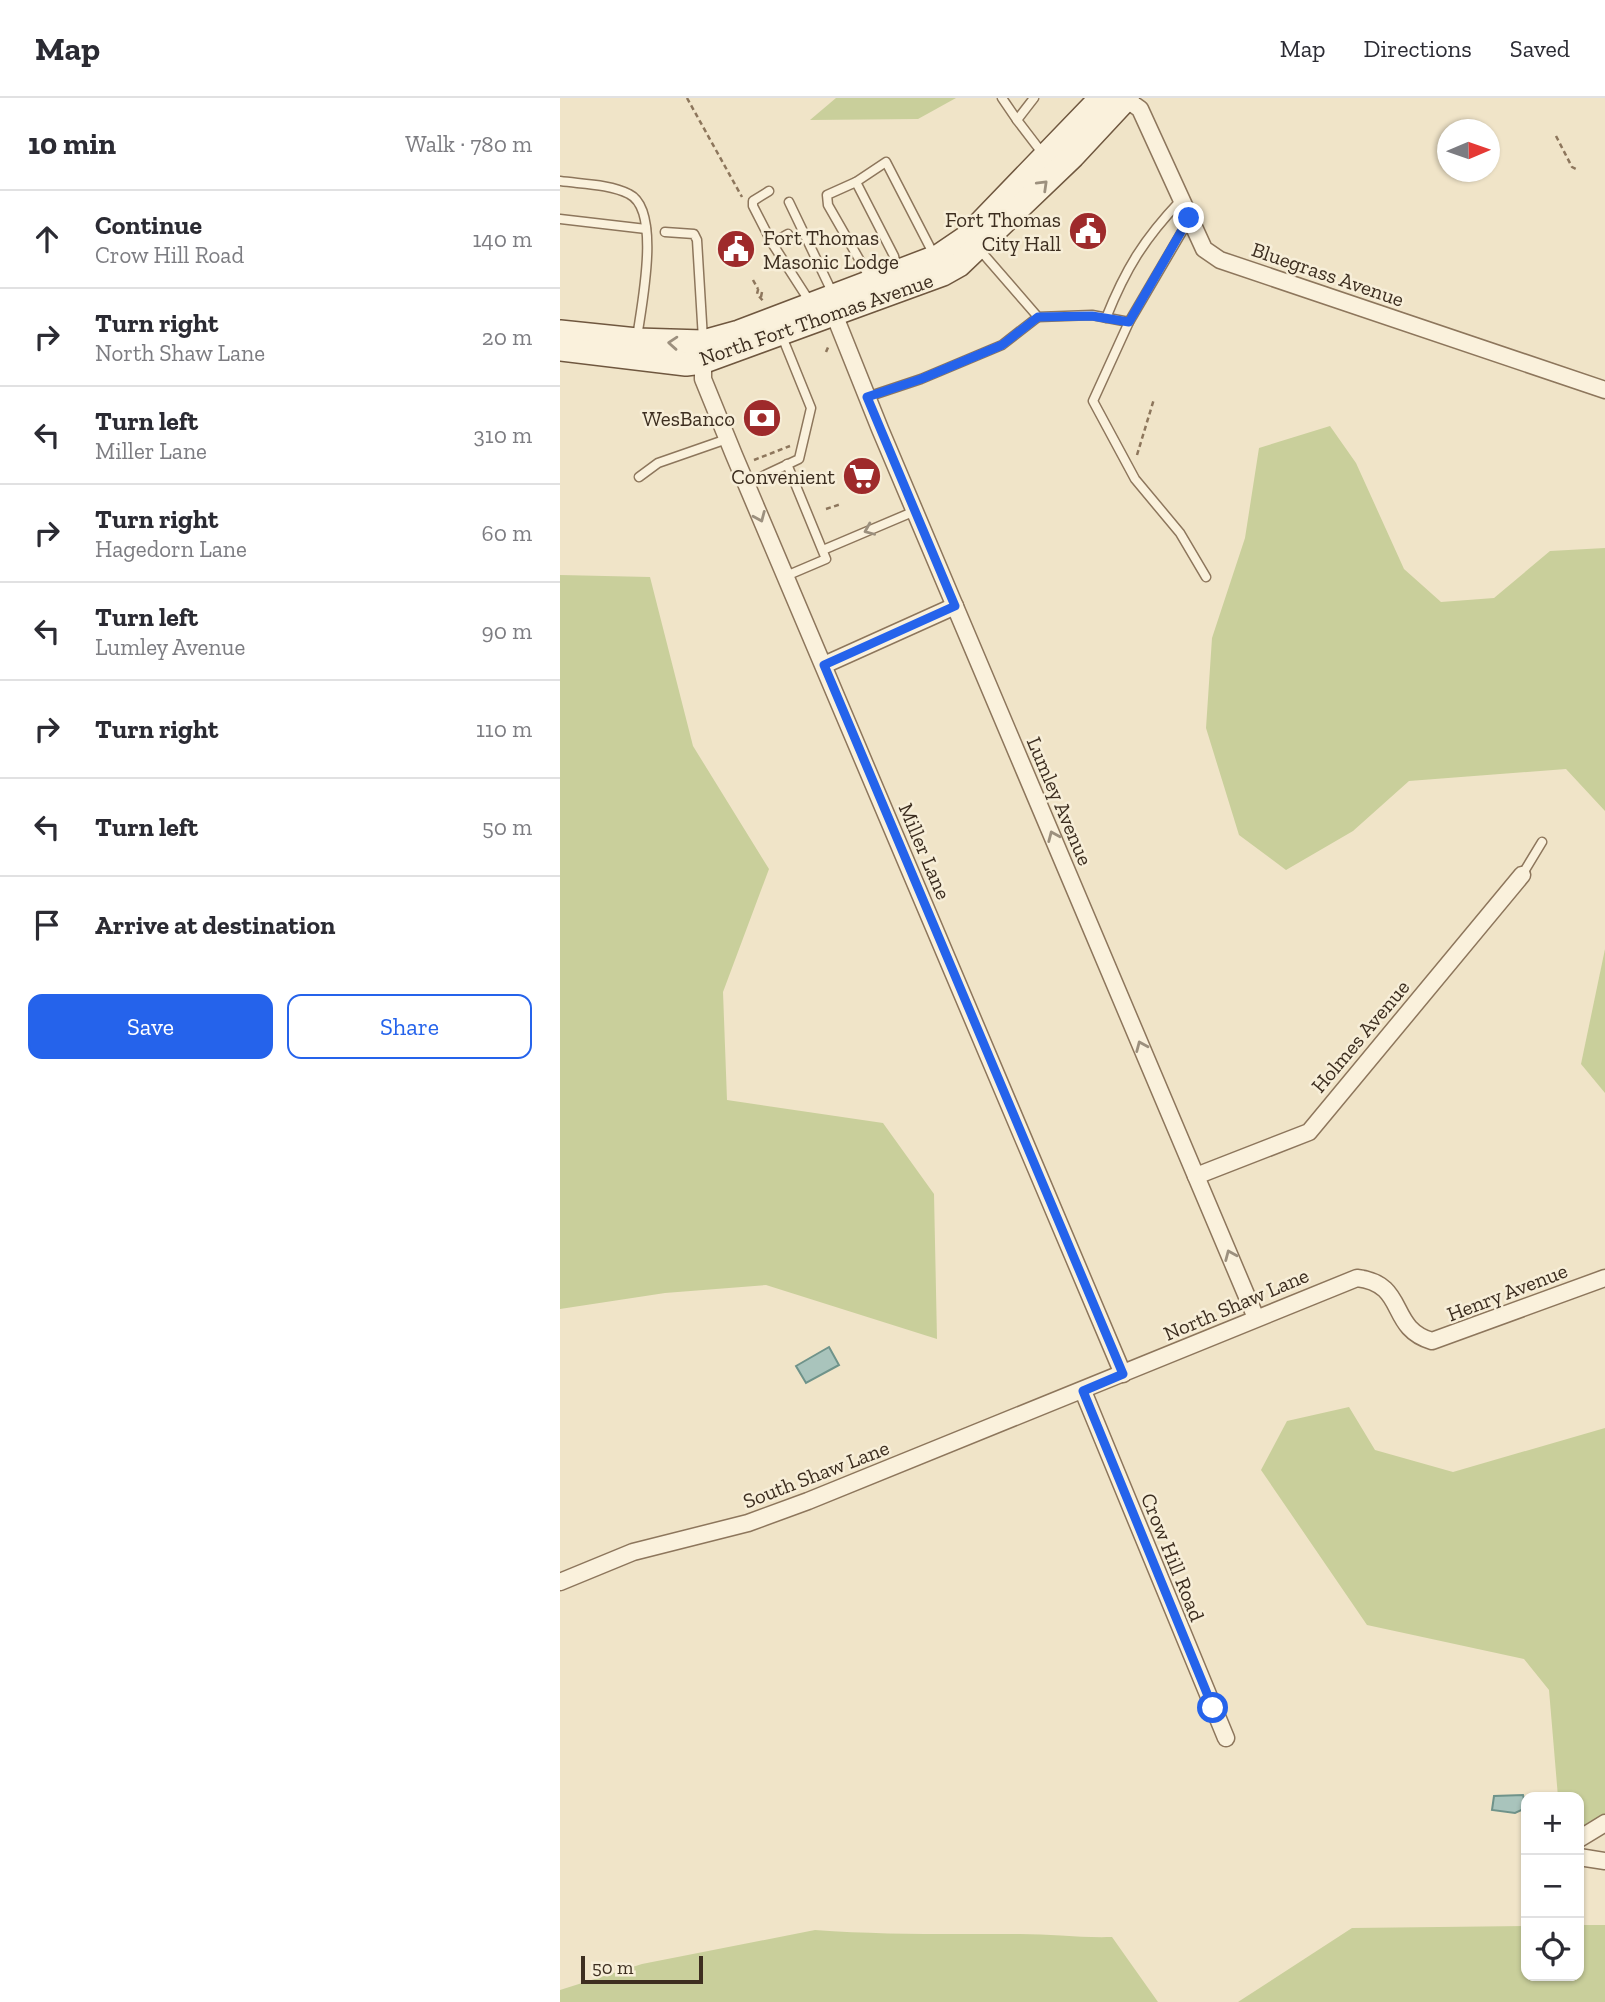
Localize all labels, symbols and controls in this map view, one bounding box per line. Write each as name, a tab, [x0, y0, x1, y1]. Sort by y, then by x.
text: Map	[35, 29, 100, 68]
text: Map	[1280, 34, 1326, 63]
text: Directions	[1364, 34, 1472, 63]
text: Saved	[1510, 34, 1570, 63]
north arrow	[1437, 119, 1500, 182]
text: 10 min	[28, 126, 116, 162]
text: Walk · 780 m	[405, 130, 532, 158]
one-way arrow	[1035, 181, 1048, 194]
route end	[1173, 202, 1204, 233]
place label: Fort Thomas City Hall	[945, 207, 1061, 256]
text: Continue	[95, 209, 202, 241]
public building icon: Fort Thomas City Hall	[1067, 210, 1109, 252]
icon: ahead	[28, 220, 66, 258]
text: 140 m	[472, 225, 532, 253]
place label: Fort Thomas Masonic Lodge	[763, 225, 899, 274]
public building icon: Fort Thomas Masonic Lodge	[715, 228, 757, 270]
street label: Bluegrass Avenue	[1249, 236, 1408, 312]
text: Crow Hill Road	[95, 241, 244, 269]
street label: North Fort Thomas Avenue	[696, 267, 936, 371]
text: Turn right	[95, 307, 218, 339]
icon: right	[28, 318, 66, 356]
text: 20 m	[482, 323, 532, 351]
one-way arrow	[667, 336, 678, 351]
text: North Shaw Lane	[95, 339, 265, 367]
bank icon: WesBanco	[741, 397, 783, 439]
text: Turn left	[95, 405, 198, 437]
place label: WesBanco	[642, 406, 735, 431]
icon: left	[28, 416, 66, 454]
text: 310 m	[474, 421, 532, 449]
text: Miller Lane	[95, 437, 207, 465]
supermarket icon: Convenient	[841, 455, 883, 497]
place label: Convenient	[731, 464, 835, 489]
text: Turn right	[95, 503, 218, 535]
one-way arrow	[752, 510, 766, 522]
icon: right	[28, 514, 66, 552]
text: 60 m	[481, 519, 532, 547]
one-way arrow	[863, 522, 876, 536]
text: Hagedorn Lane	[95, 535, 247, 563]
text: Turn left	[95, 601, 198, 633]
icon: left	[28, 612, 66, 650]
text: 90 m	[481, 617, 532, 645]
text: Lumley Avenue	[95, 633, 245, 661]
icon: right	[28, 710, 66, 748]
text: Turn right	[95, 713, 218, 745]
text: 110 m	[476, 715, 532, 743]
street label: Lumley Avenue	[1022, 733, 1098, 869]
street label: Miller Lane	[894, 799, 957, 903]
icon: left	[28, 808, 66, 846]
text: Turn left	[95, 811, 198, 843]
text: 50 m	[482, 813, 532, 841]
one-way arrow	[1047, 831, 1061, 843]
icon: arrive	[28, 906, 66, 944]
text: Arrive at destination	[95, 909, 335, 941]
street label: Holmes Avenue	[1306, 974, 1415, 1098]
button: Save	[28, 994, 273, 1059]
button: Share	[287, 994, 532, 1059]
one-way arrow	[1135, 1040, 1149, 1053]
one-way arrow	[1224, 1250, 1238, 1262]
street label: Henry Avenue	[1443, 1258, 1571, 1326]
street label: North Shaw Lane	[1160, 1262, 1312, 1346]
street label: South Shaw Lane	[739, 1435, 893, 1513]
street label: Crow Hill Road	[1136, 1489, 1210, 1625]
route start	[1197, 1692, 1228, 1723]
map controls	[1521, 1792, 1584, 1981]
button: +	[1521, 1792, 1584, 1855]
button: −	[1521, 1855, 1584, 1918]
button: locate	[1521, 1918, 1584, 1981]
scale bar	[581, 1953, 704, 1985]
text: 50 m	[592, 1956, 633, 1979]

